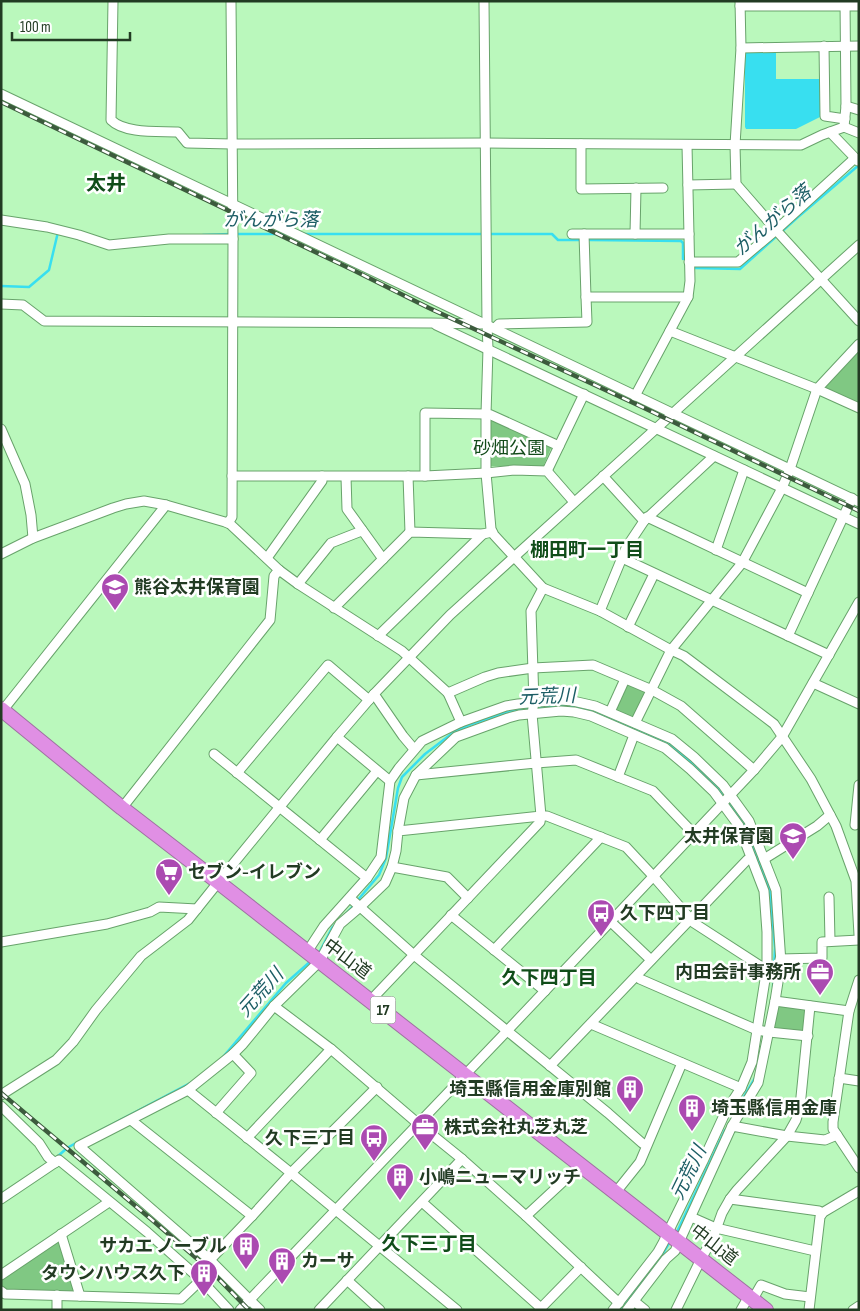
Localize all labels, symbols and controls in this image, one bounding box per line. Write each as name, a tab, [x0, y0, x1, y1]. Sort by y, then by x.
scale bar	[12, 10, 130, 42]
text: 100 m	[20, 18, 51, 37]
district label: 太井	[86, 172, 126, 196]
water label: がんがら落	[730, 179, 819, 261]
water label: がんがら落	[223, 209, 321, 232]
park label: 砂畑公園	[473, 438, 545, 459]
district label: 棚田町一丁目	[530, 539, 644, 562]
school or university icon: 熊谷太井保育園	[100, 572, 130, 611]
place label: 熊谷太井保育園	[134, 577, 260, 598]
water label: 元荒川	[518, 684, 578, 709]
school or university icon: 太井保育園	[778, 821, 808, 860]
place label: 太井保育園	[684, 826, 774, 847]
supermarket icon: セブン-イレブン	[154, 857, 184, 896]
place label: セブン-イレブン	[188, 862, 321, 883]
bus stop icon: 久下四丁目	[586, 898, 616, 937]
place label: 久下四丁目	[620, 903, 710, 924]
street label: 中山道	[319, 934, 375, 984]
office icon: 内田会計事務所	[805, 957, 835, 996]
place label: 内田会計事務所	[675, 962, 801, 983]
water label: 元荒川	[233, 963, 290, 1022]
district label: 久下四丁目	[501, 967, 597, 990]
road number: 17	[370, 996, 396, 1024]
building icon: 埼玉縣信用金庫別館	[615, 1074, 645, 1113]
place label: 埼玉縣信用金庫別館	[449, 1079, 611, 1100]
building icon: 埼玉縣信用金庫	[677, 1093, 707, 1132]
place label: 埼玉縣信用金庫	[711, 1098, 837, 1119]
office icon: 株式会社丸芝丸芝	[410, 1112, 440, 1151]
place label: 株式会社丸芝丸芝	[444, 1117, 588, 1138]
bus stop icon: 久下三丁目	[359, 1123, 389, 1162]
place label: 久下三丁目	[265, 1128, 355, 1149]
water label: 元荒川	[666, 1141, 713, 1204]
building icon: 小嶋ニューマリッチ	[385, 1162, 415, 1201]
place label: 小嶋ニューマリッチ	[419, 1167, 581, 1188]
street label: 中山道	[686, 1220, 742, 1270]
building icon: サカエ ノーブル	[231, 1231, 261, 1270]
district label: 久下三丁目	[381, 1233, 477, 1256]
place label: サカエ ノーブル	[99, 1236, 227, 1257]
building icon: カーサ	[267, 1246, 297, 1285]
place label: カーサ	[301, 1251, 355, 1272]
building icon: タウンハウス久下	[189, 1258, 219, 1297]
place label: タウンハウス久下	[41, 1263, 185, 1284]

